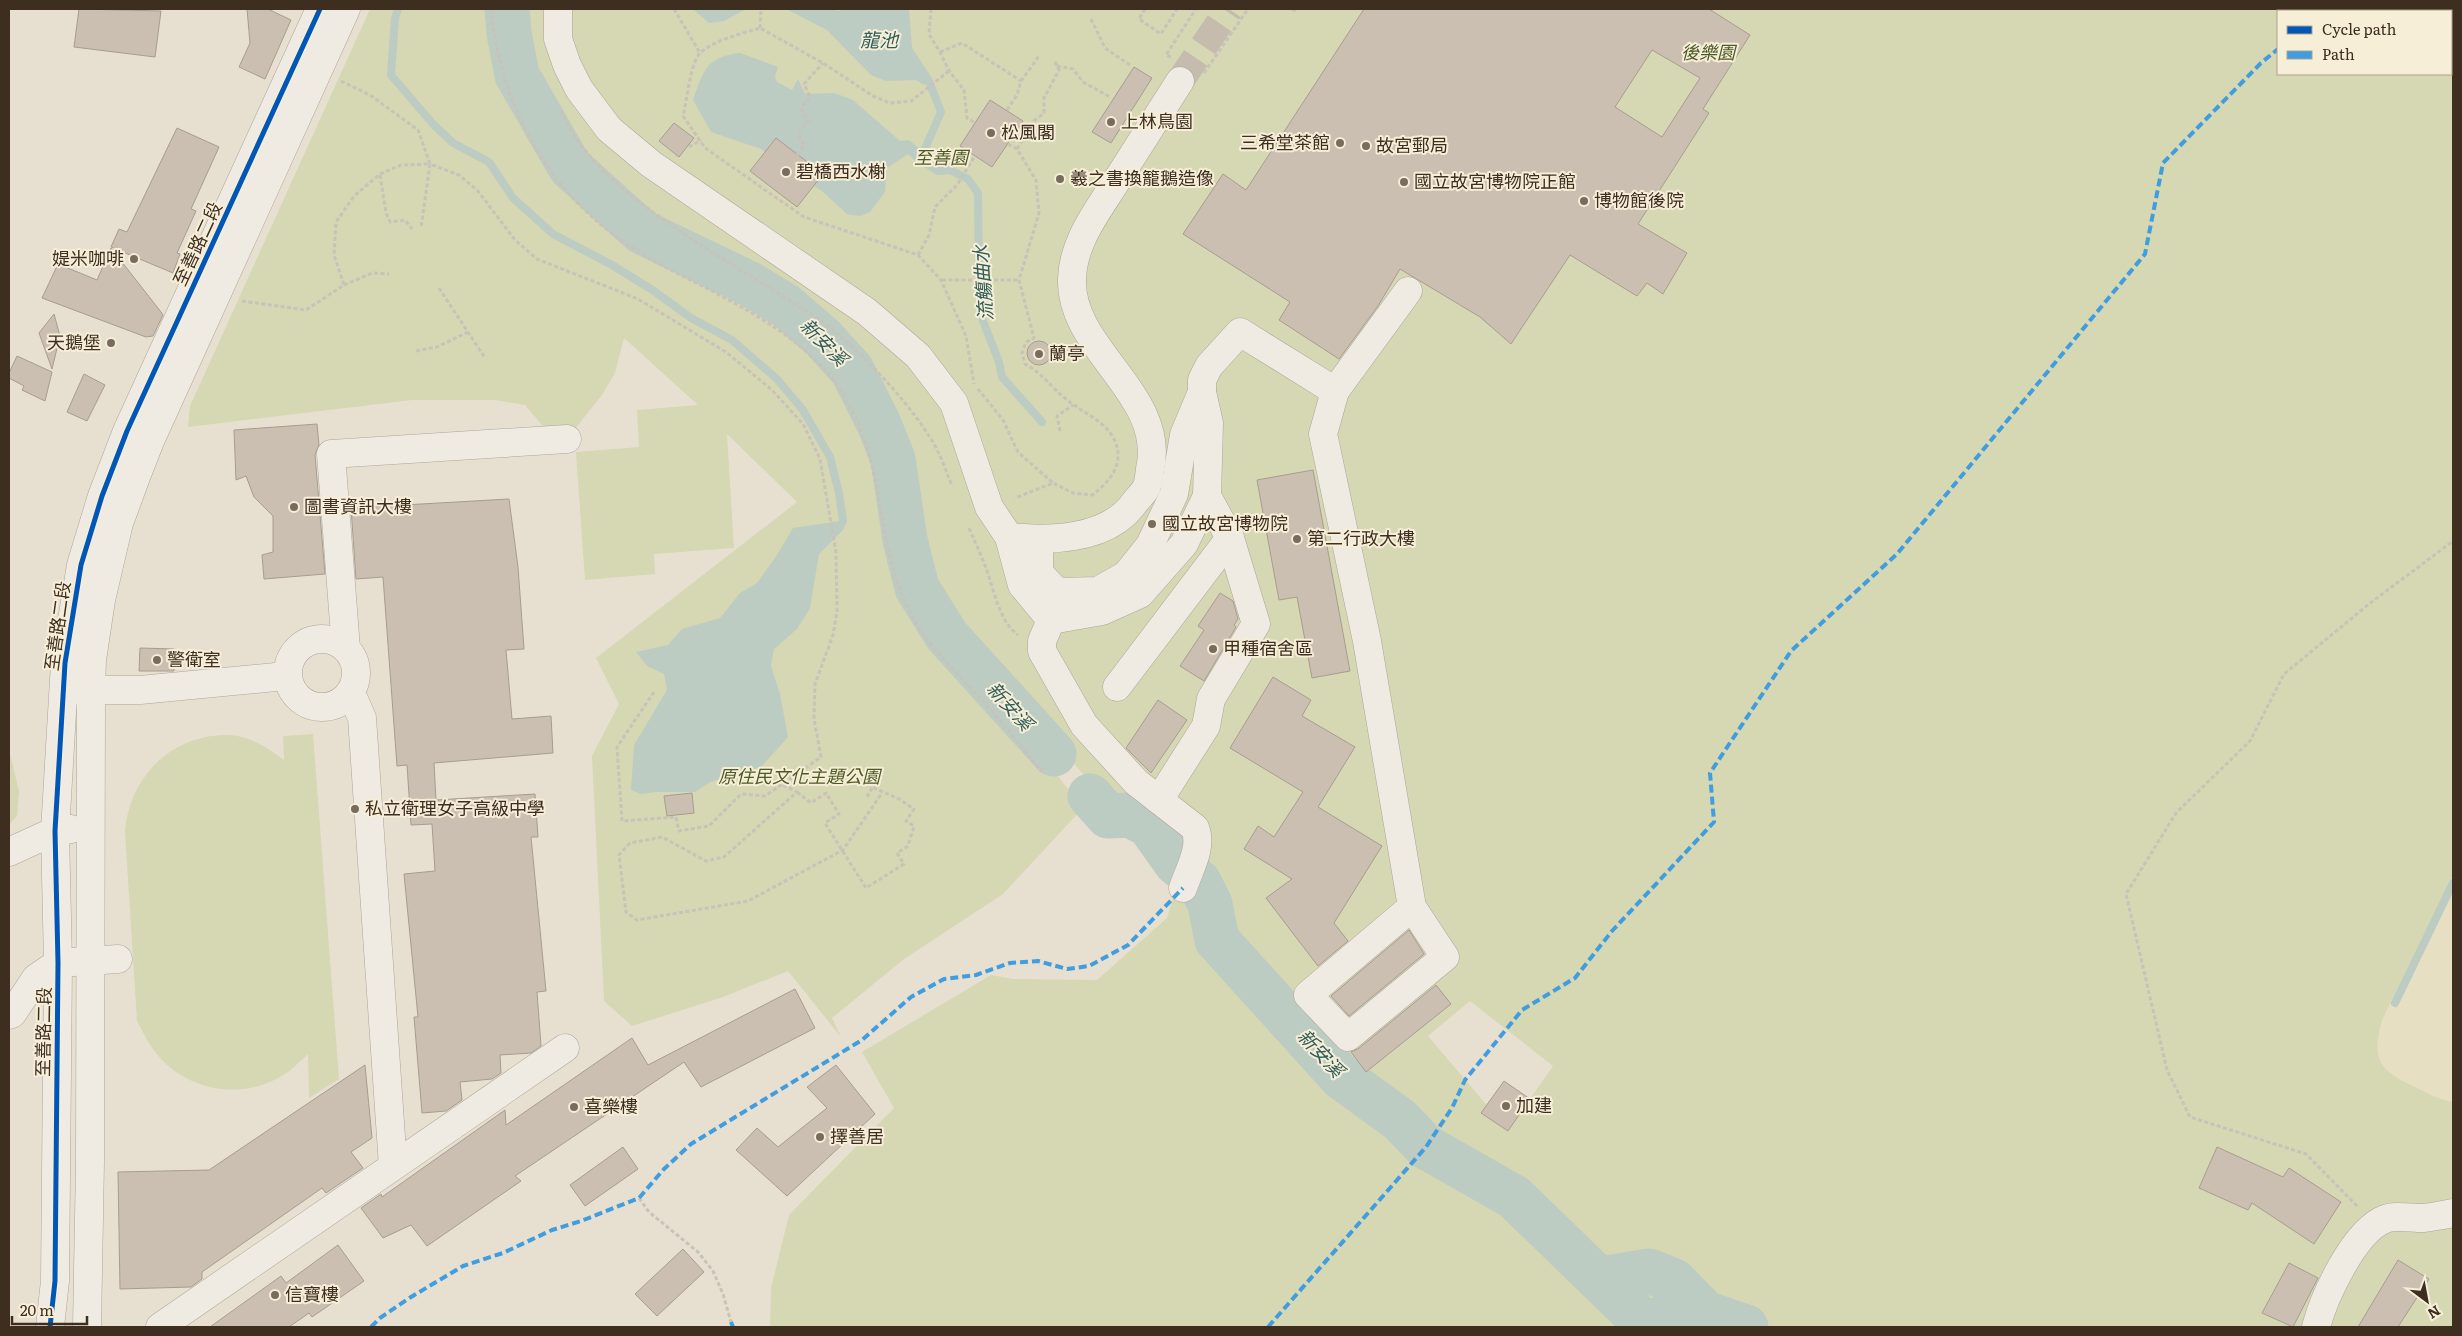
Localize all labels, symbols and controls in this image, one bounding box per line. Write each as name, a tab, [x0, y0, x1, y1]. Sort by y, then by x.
legend	[2277, 10, 2452, 75]
text: Cycle path	[2322, 17, 2397, 40]
water label: 龍池	[860, 25, 900, 53]
park label: 後樂園	[1681, 38, 1738, 65]
text: Path	[2322, 42, 2355, 65]
place label: 上林鳥園	[1121, 107, 1193, 134]
marker: 上林鳥園	[1105, 116, 1117, 128]
place label: 松風閣	[1001, 118, 1055, 145]
marker: 松風閣	[985, 127, 997, 139]
place label: 三希堂茶館	[1240, 128, 1330, 155]
place label: 故宮郵局	[1376, 131, 1448, 158]
marker: 三希堂茶館	[1334, 137, 1346, 149]
marker: 故宮郵局	[1360, 140, 1372, 152]
park label: 至善園	[914, 143, 971, 170]
place label: 碧橋西水榭	[796, 157, 886, 184]
place label: 羲之書換籠鵝造像	[1070, 164, 1214, 191]
marker: 碧橋西水榭	[780, 166, 792, 178]
place label: 國立故宮博物院正館	[1414, 167, 1576, 194]
marker: 羲之書換籠鵝造像	[1054, 173, 1066, 185]
marker: 國立故宮博物院正館	[1398, 176, 1410, 188]
place label: 博物館後院	[1594, 186, 1684, 213]
marker: 博物館後院	[1578, 195, 1590, 207]
street label: 至善路二段	[165, 197, 228, 290]
water label: 流觴曲水	[965, 243, 999, 322]
place label: 媞米咖啡	[52, 244, 124, 271]
marker: 媞米咖啡	[128, 253, 140, 265]
water label: 新安溪	[795, 311, 857, 373]
place label: 天鵝堡	[47, 328, 101, 355]
marker: 天鵝堡	[105, 337, 117, 349]
place label: 蘭亭	[1049, 339, 1085, 366]
marker: 蘭亭	[1033, 348, 1045, 360]
place label: 圖書資訊大樓	[304, 492, 412, 519]
marker: 圖書資訊大樓	[288, 501, 300, 513]
place label: 國立故宮博物院	[1162, 509, 1288, 536]
marker: 國立故宮博物院	[1146, 518, 1158, 530]
place label: 第二行政大樓	[1307, 524, 1415, 551]
marker: 第二行政大樓	[1291, 533, 1303, 545]
street label: 至善路二段	[37, 579, 76, 672]
place label: 甲種宿舍區	[1223, 634, 1313, 661]
marker: 甲種宿舍區	[1207, 643, 1219, 655]
place label: 警衛室	[167, 645, 221, 672]
marker: 警衛室	[151, 654, 163, 666]
water label: 新安溪	[981, 675, 1042, 738]
park label: 原住民文化主題公園	[718, 762, 883, 789]
place label: 私立衛理女子高級中學	[365, 794, 545, 821]
marker: 私立衛理女子高級中學	[349, 803, 361, 815]
street label: 至善路二段	[28, 987, 57, 1077]
water label: 新安溪	[1292, 1022, 1353, 1085]
place label: 加建	[1516, 1091, 1552, 1118]
place label: 喜樂樓	[584, 1092, 638, 1119]
marker: 加建	[1500, 1100, 1512, 1112]
marker: 喜樂樓	[568, 1101, 580, 1113]
place label: 擇善居	[830, 1122, 884, 1149]
marker: 擇善居	[814, 1131, 826, 1143]
north arrow	[2402, 1276, 2452, 1326]
place label: 信寶樓	[285, 1280, 339, 1307]
marker: 信寶樓	[269, 1289, 281, 1301]
scale bar	[12, 1294, 88, 1326]
text: 20 m	[20, 1298, 54, 1321]
text: N	[2424, 1301, 2445, 1325]

